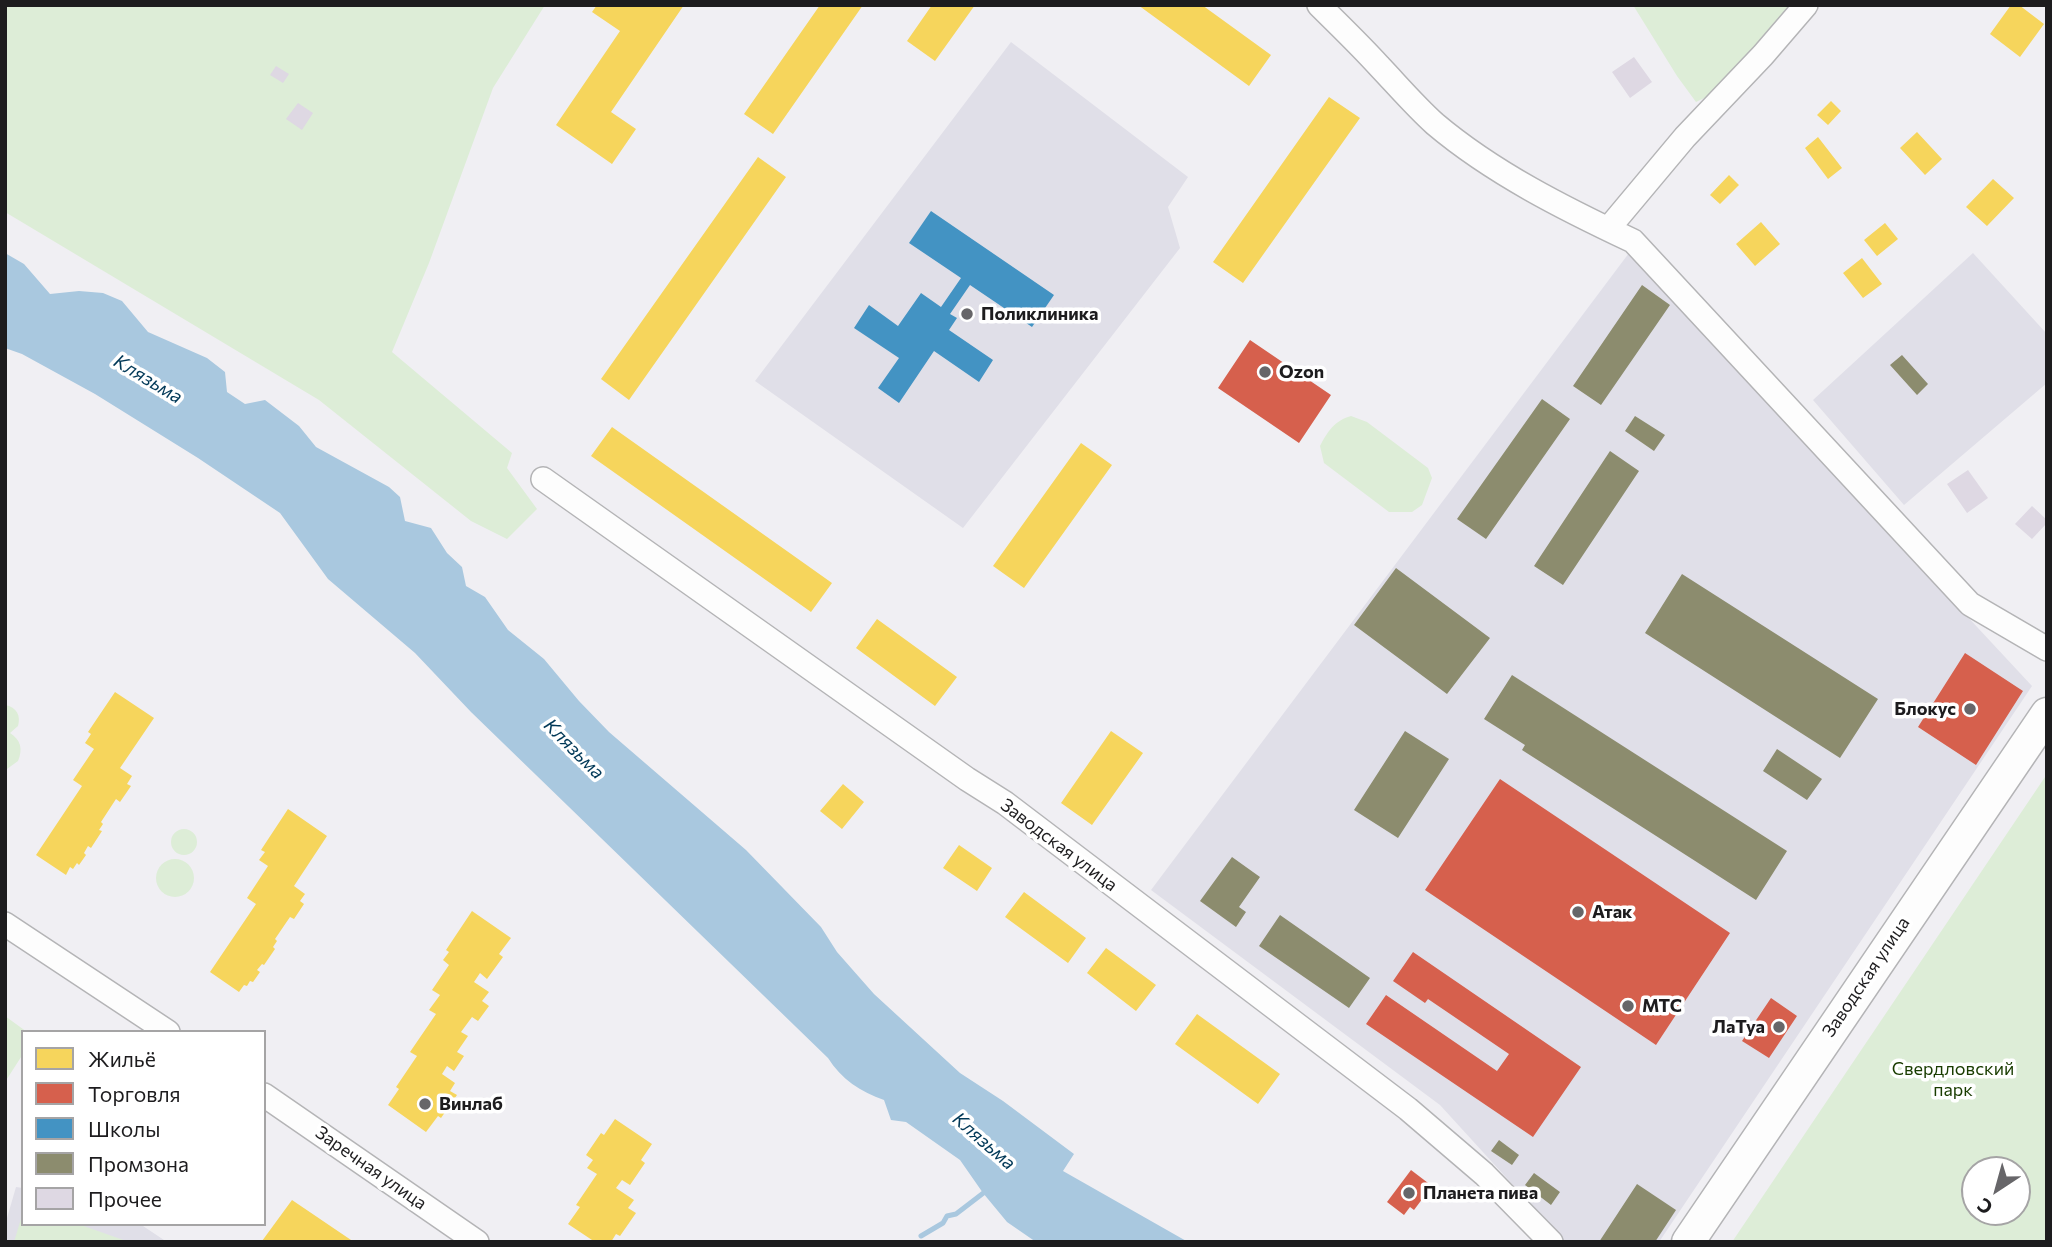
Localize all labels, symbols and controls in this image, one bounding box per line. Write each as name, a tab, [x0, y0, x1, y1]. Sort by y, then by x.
place label: Поликлиника	[981, 303, 1098, 325]
marker: Поликлиника	[959, 306, 975, 322]
water label: Клязьма	[110, 350, 186, 408]
place label: Ozon	[1279, 361, 1324, 383]
marker: Ozon	[1257, 364, 1273, 380]
place label: Блокус	[1894, 698, 1956, 720]
marker: Блокус	[1962, 701, 1978, 717]
water label: Клязьма	[539, 714, 609, 784]
street label: Заводская улица	[996, 794, 1122, 896]
place label: Атак	[1592, 901, 1632, 923]
marker: Атак	[1570, 904, 1586, 920]
street label: Заводская улица	[1818, 913, 1914, 1041]
place label: МТС	[1642, 995, 1682, 1017]
marker: МТС	[1620, 998, 1636, 1014]
place label: ЛаТуа	[1712, 1016, 1765, 1038]
marker: ЛаТуа	[1771, 1019, 1787, 1035]
legend	[21, 1030, 266, 1226]
text: Жильё	[88, 1046, 156, 1071]
park label: Свердловский парк	[1892, 1058, 2014, 1100]
text: Торговля	[88, 1081, 181, 1106]
place label: Винлаб	[439, 1093, 503, 1115]
marker: Винлаб	[417, 1096, 433, 1112]
water label: Клязьма	[948, 1107, 1020, 1175]
text: Школы	[88, 1116, 160, 1141]
street label: Заречная улица	[311, 1122, 431, 1214]
text: Промзона	[88, 1151, 189, 1176]
north arrow	[1961, 1156, 2031, 1226]
place label: Планета пива	[1423, 1182, 1538, 1204]
marker: Планета пива	[1401, 1185, 1417, 1201]
text: Прочее	[88, 1186, 162, 1211]
text: С	[1973, 1194, 1997, 1220]

